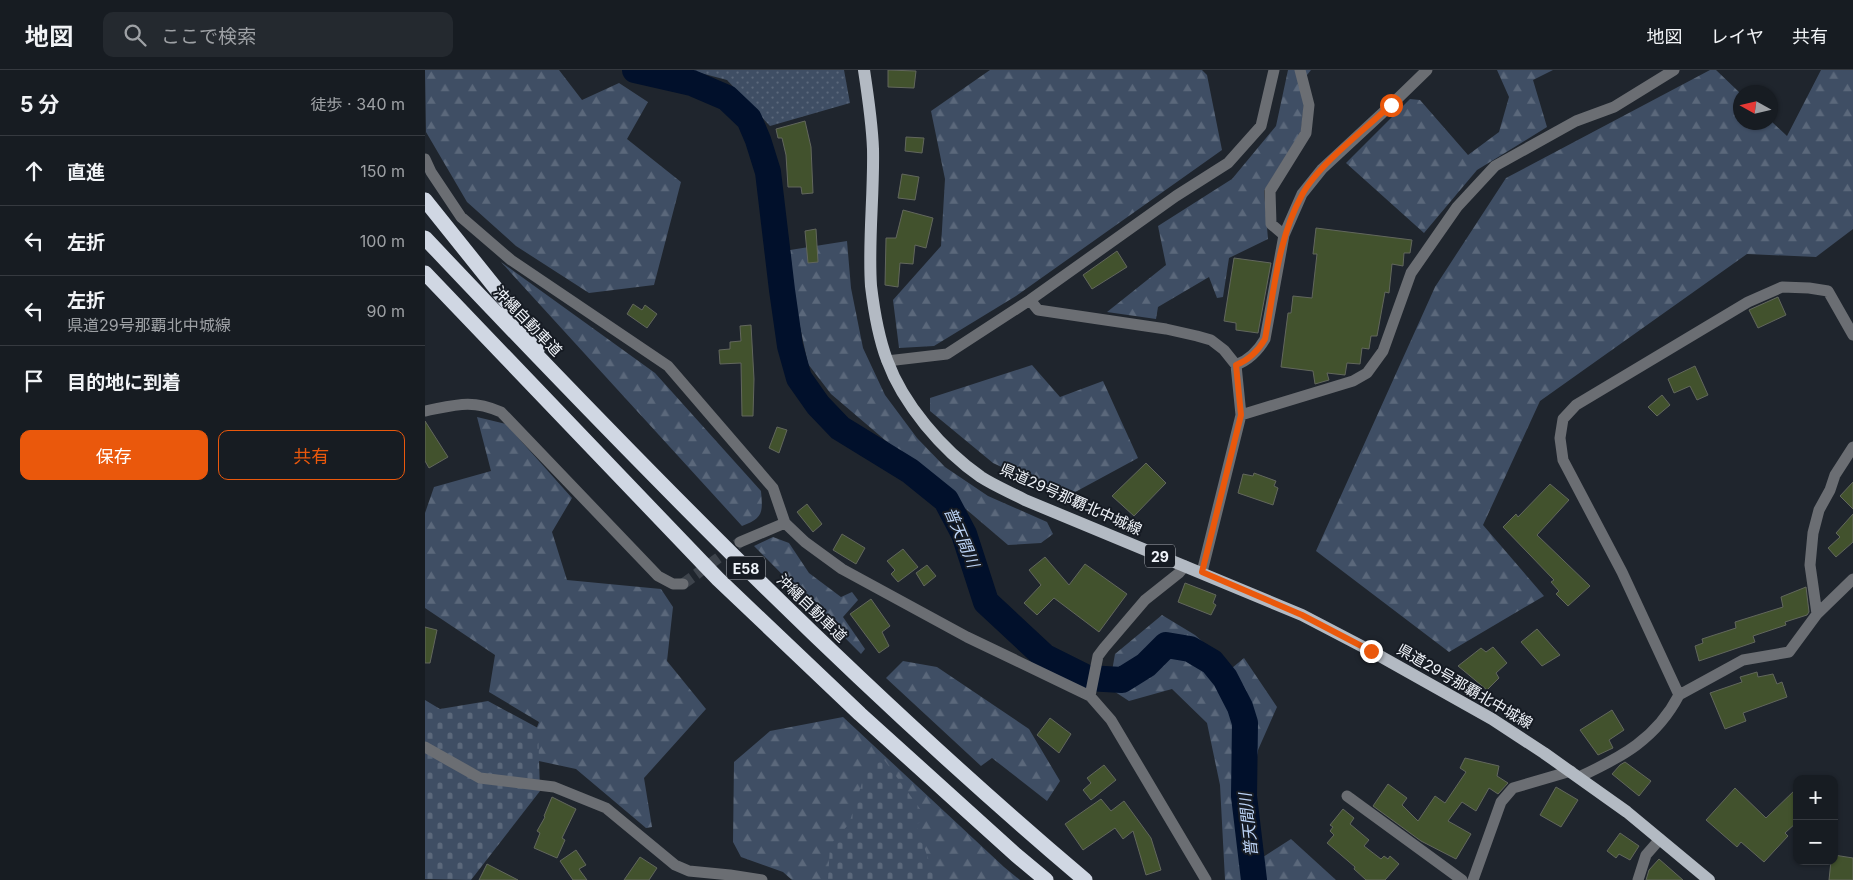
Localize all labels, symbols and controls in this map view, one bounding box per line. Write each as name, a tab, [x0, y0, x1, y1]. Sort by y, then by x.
search box	[103, 12, 453, 57]
icon: search	[121, 21, 149, 49]
text: 地図	[25, 22, 73, 51]
text: ここで検索	[161, 25, 256, 48]
text: 地図	[1647, 26, 1683, 47]
text: レイヤ	[1711, 26, 1764, 47]
text: 共有	[1792, 26, 1828, 47]
north arrow	[1733, 85, 1778, 130]
text: 5 分	[20, 92, 59, 117]
text: 徒歩 · 340 m	[311, 94, 405, 114]
route start	[1380, 94, 1403, 117]
icon: ahead	[20, 157, 48, 185]
text: 直進	[67, 161, 105, 184]
text: 150 m	[360, 161, 405, 181]
icon: left	[20, 227, 48, 255]
text: 左折	[67, 231, 105, 254]
text: 100 m	[360, 231, 405, 251]
street label: 沖縄自動車道	[490, 282, 566, 360]
text: 左折	[67, 289, 105, 312]
icon: left	[20, 297, 48, 325]
text: 90 m	[366, 301, 405, 321]
text: 県道29号那覇北中城線	[67, 315, 231, 335]
icon: arrive	[20, 367, 48, 395]
text: 目的地に到着	[67, 371, 181, 394]
button: 保存	[20, 430, 208, 480]
button: 共有	[218, 430, 405, 480]
street label: 県道29号那覇北中城線	[997, 459, 1145, 539]
water label: 普天間川	[940, 504, 984, 572]
road number: 29	[1145, 544, 1175, 568]
road number: E58	[727, 556, 765, 579]
street label: 沖縄自動車道	[773, 570, 851, 646]
street label: 県道29号那覇北中城線	[1394, 639, 1536, 733]
route end	[1360, 640, 1383, 663]
map controls	[1793, 775, 1838, 865]
button: +	[1793, 775, 1838, 820]
water label: 普天間川	[1235, 790, 1261, 858]
button: −	[1793, 820, 1838, 865]

